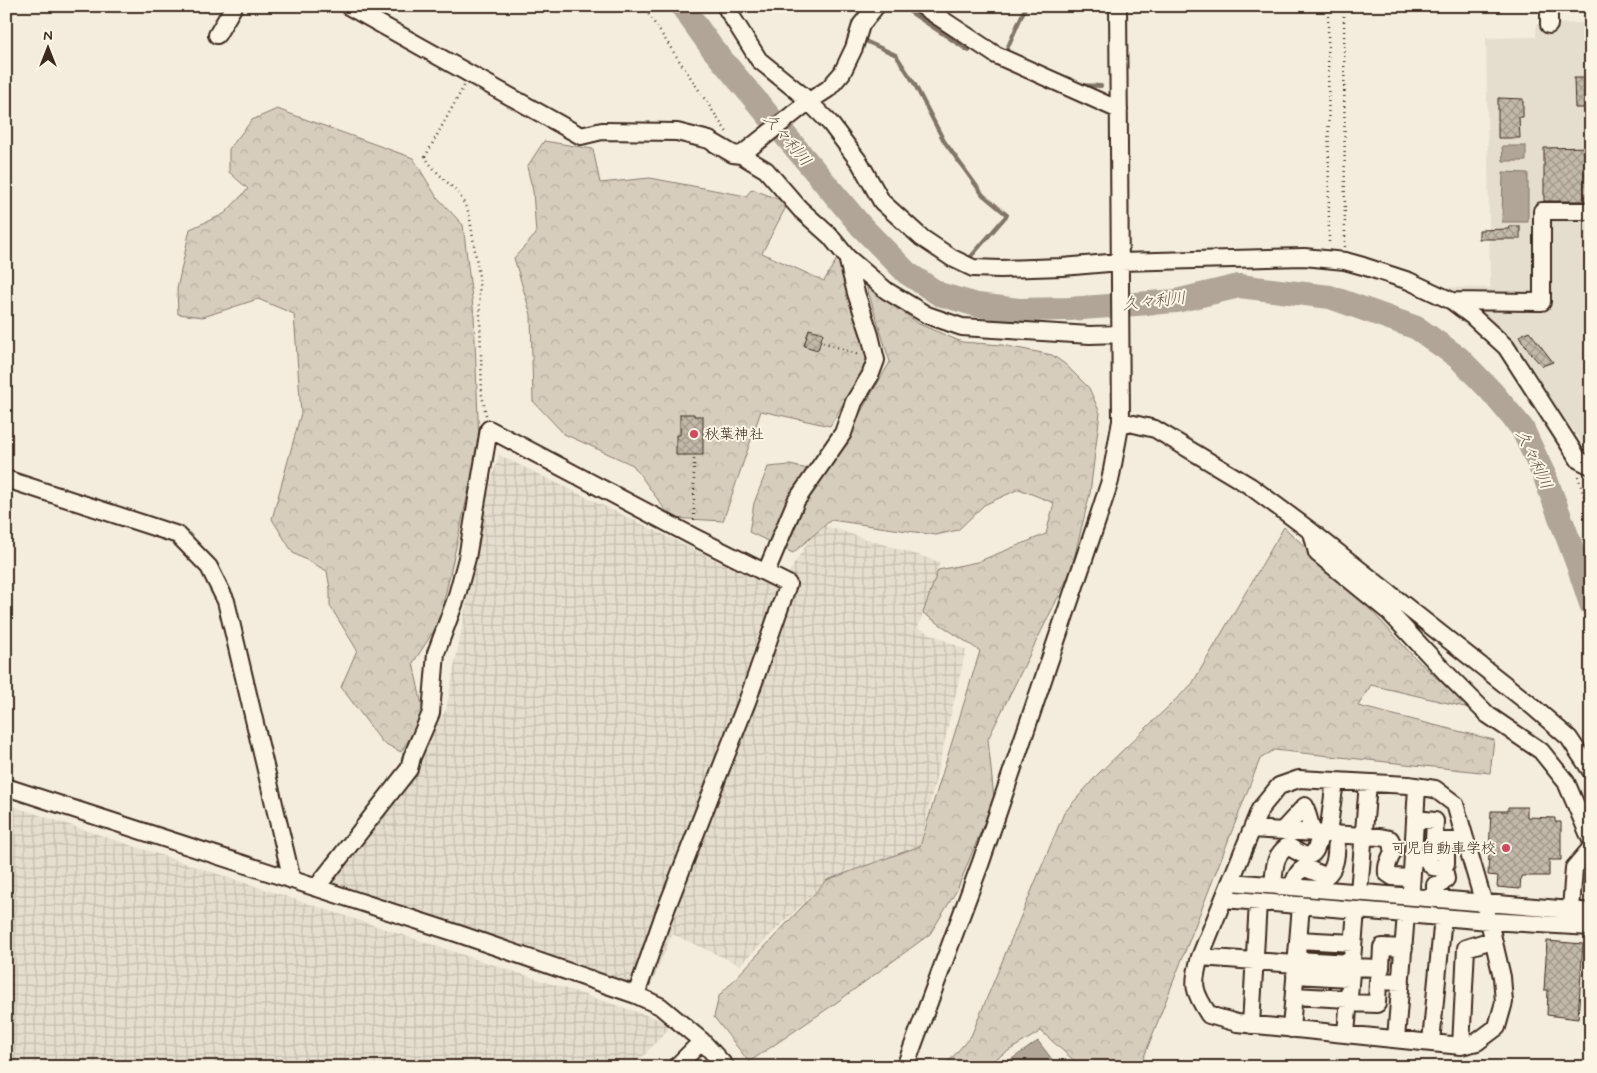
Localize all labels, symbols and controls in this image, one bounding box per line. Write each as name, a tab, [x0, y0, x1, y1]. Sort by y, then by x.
north arrow	[22, 22, 72, 72]
text: N	[43, 27, 53, 45]
water label: 久々利川	[758, 109, 815, 171]
water label: 久々利川	[1121, 288, 1187, 315]
place label: 秋葉神社	[704, 425, 764, 445]
water label: 久々利川	[1511, 426, 1557, 493]
marker: 秋葉神社	[688, 428, 700, 440]
place label: 可児自動車学校	[1391, 839, 1496, 859]
marker: 可児自動車学校	[1500, 842, 1512, 854]

